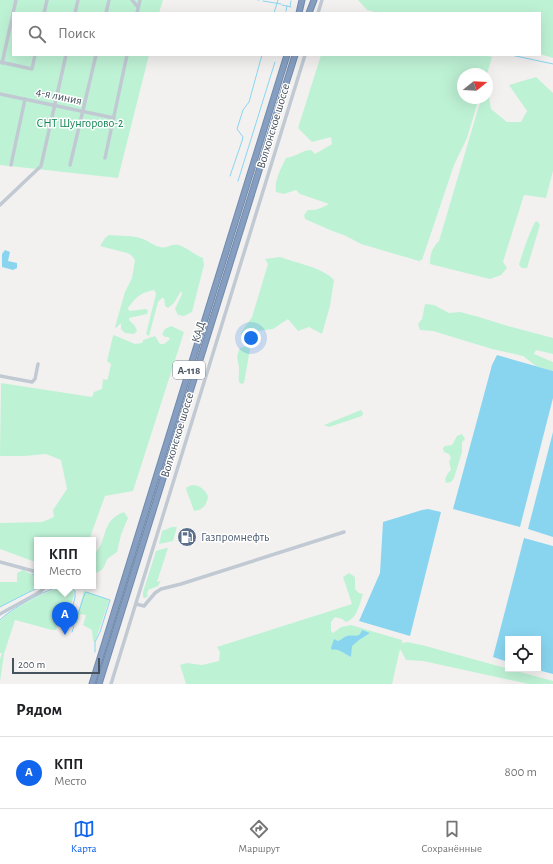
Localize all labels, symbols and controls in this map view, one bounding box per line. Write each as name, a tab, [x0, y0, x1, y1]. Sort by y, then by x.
search box	[12, 12, 541, 56]
icon: search	[26, 23, 48, 45]
text: Поиск	[58, 26, 96, 41]
north arrow	[457, 68, 493, 104]
street label: Волхонское шоссе	[254, 82, 292, 170]
street label: 4-я линия	[35, 85, 83, 107]
park label: СНТ Шунгорово-2	[37, 117, 124, 130]
street label: КАД	[189, 320, 207, 344]
your location	[241, 328, 261, 348]
road number: А-118	[173, 361, 205, 379]
street label: Волхонское шоссе	[158, 391, 196, 479]
fuel station icon: Газпромнефть	[176, 526, 198, 548]
place label: Газпромнефть	[201, 531, 269, 543]
popup	[34, 537, 96, 589]
text: КПП	[49, 547, 78, 562]
text: Место	[49, 565, 81, 578]
pin: A	[52, 602, 78, 635]
map controls	[505, 636, 541, 672]
button: locate	[505, 636, 541, 672]
scale bar	[12, 656, 100, 675]
text: 200 m	[18, 659, 45, 670]
text: Рядом	[16, 701, 62, 718]
text: КПП	[54, 757, 83, 772]
text: A	[25, 766, 33, 779]
text: 800 m	[505, 766, 537, 779]
text: Место	[54, 775, 86, 788]
tab: Карта	[71, 818, 97, 855]
tab: Маршрут	[238, 818, 280, 855]
tab: Сохранённые	[421, 818, 482, 855]

